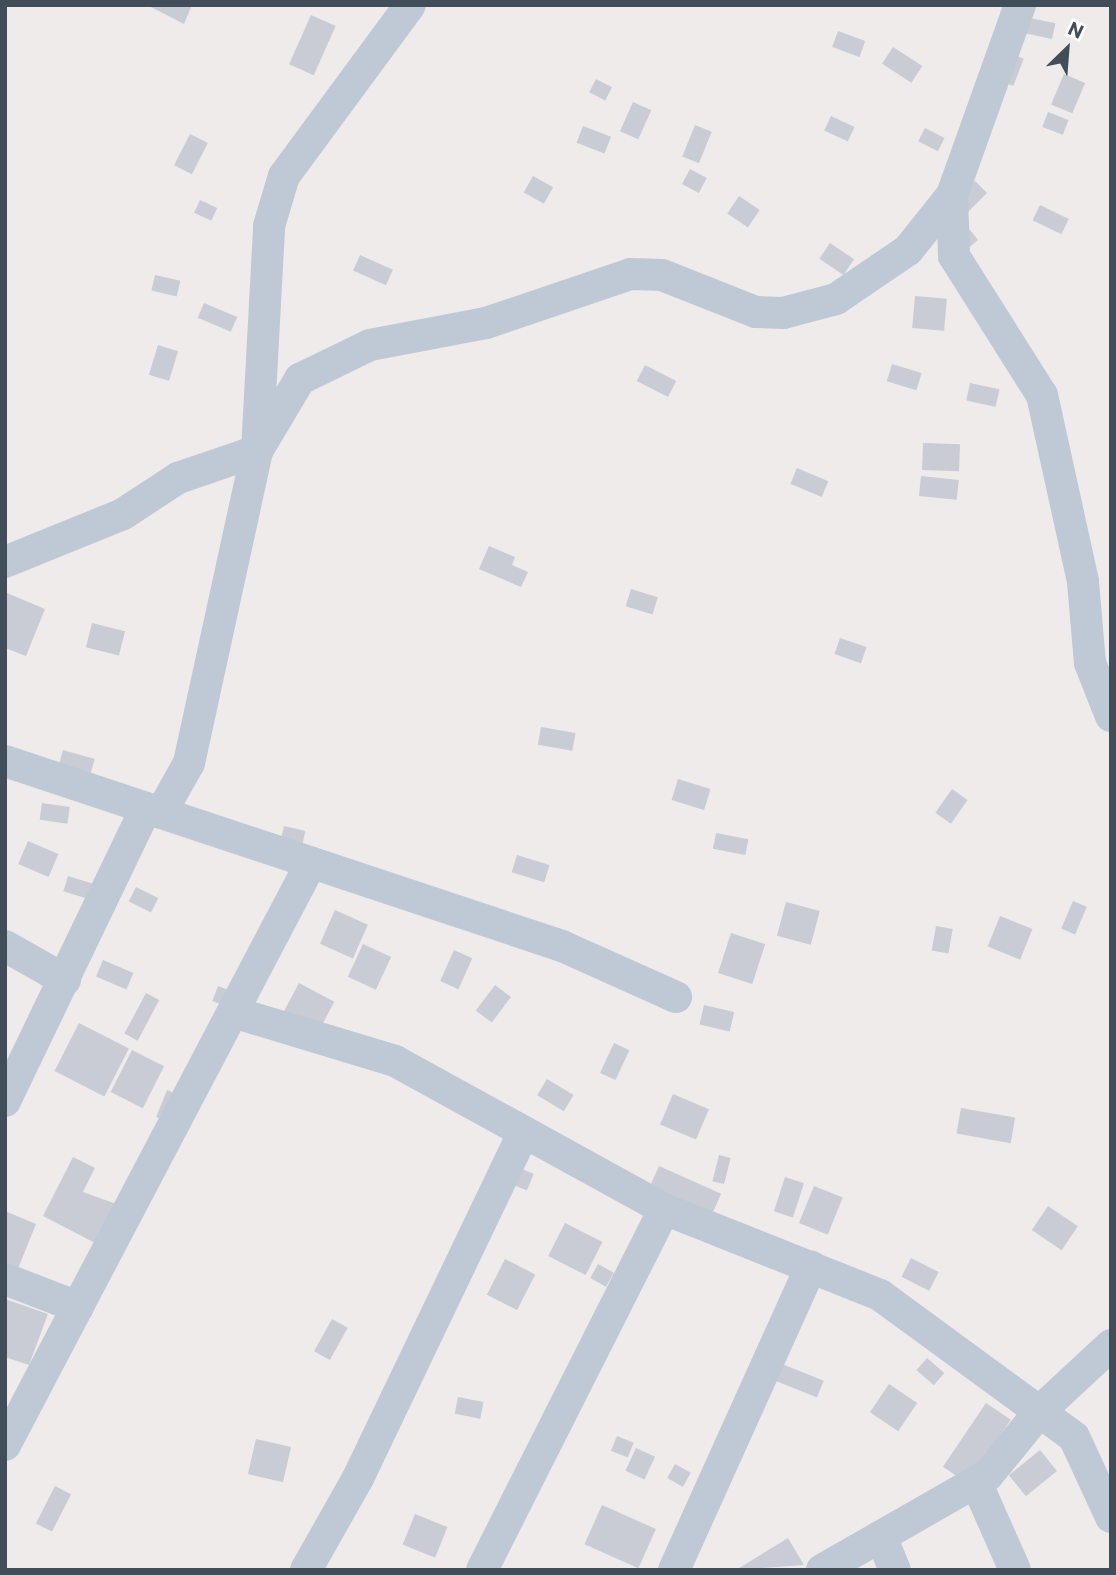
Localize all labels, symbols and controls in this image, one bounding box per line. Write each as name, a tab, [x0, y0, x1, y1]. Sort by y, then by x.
north arrow	[1032, 14, 1102, 84]
text: N	[1065, 16, 1087, 43]

